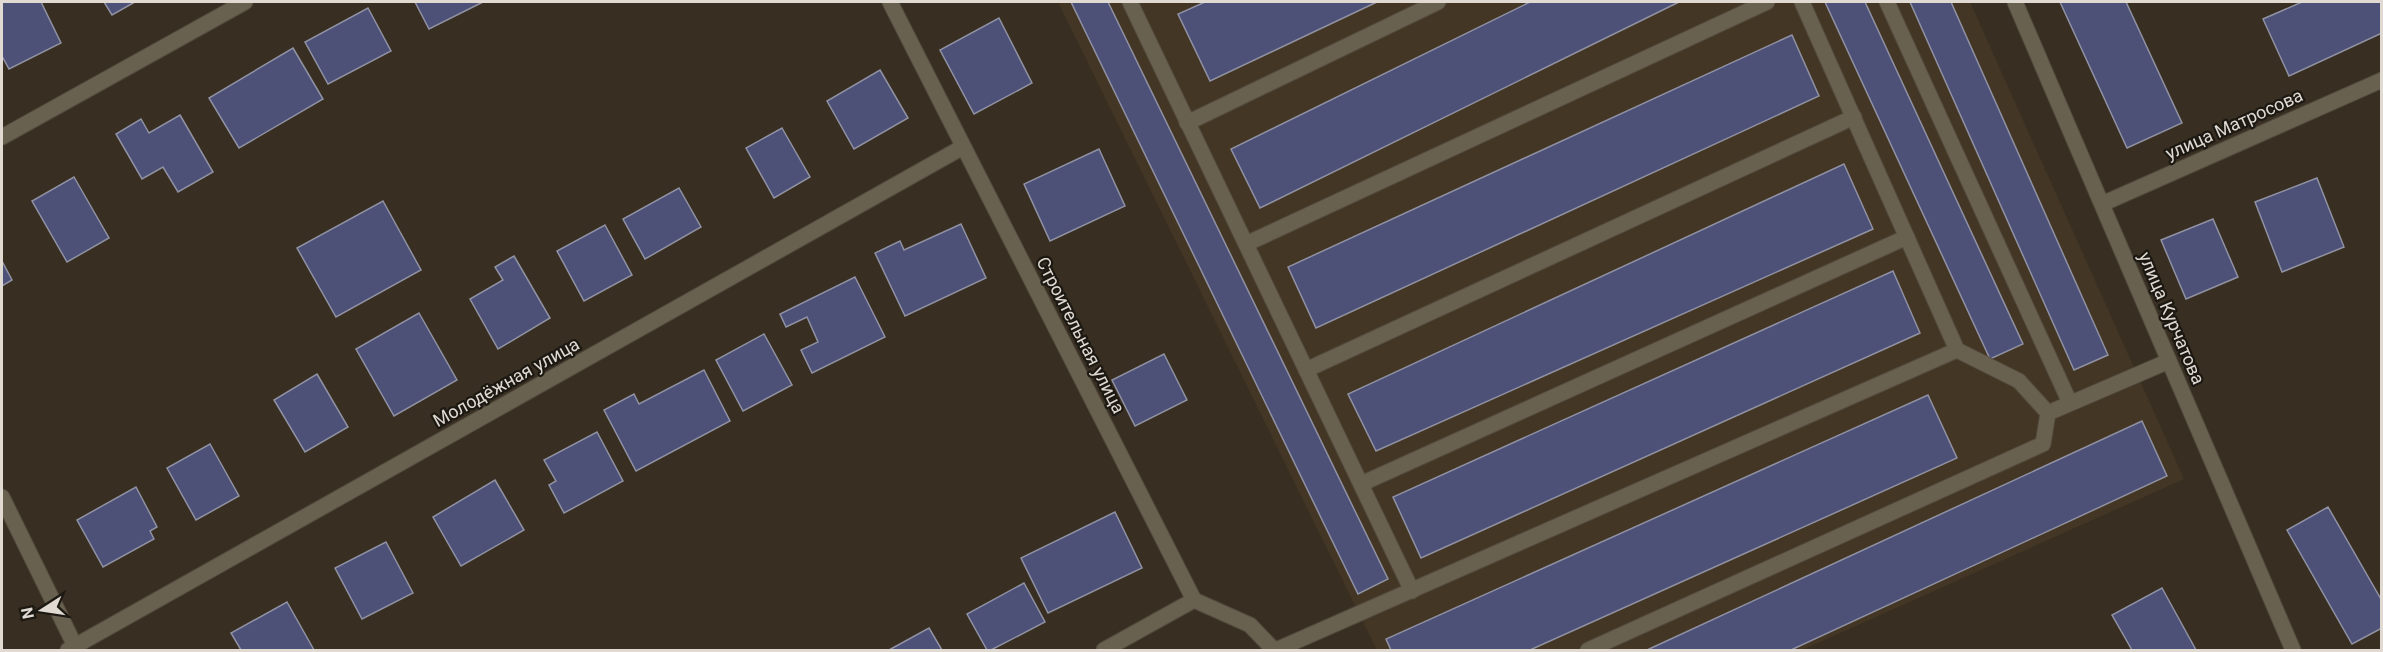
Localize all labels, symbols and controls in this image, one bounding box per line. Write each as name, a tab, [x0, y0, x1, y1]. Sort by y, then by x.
street label: улица Матросова	[2162, 84, 2306, 164]
street label: улица Курчатова	[2135, 249, 2209, 387]
street label: Строительная улица	[1032, 253, 1130, 417]
street label: Молодёжная улица	[429, 333, 583, 431]
north arrow	[12, 580, 72, 640]
text: N	[17, 606, 38, 621]

